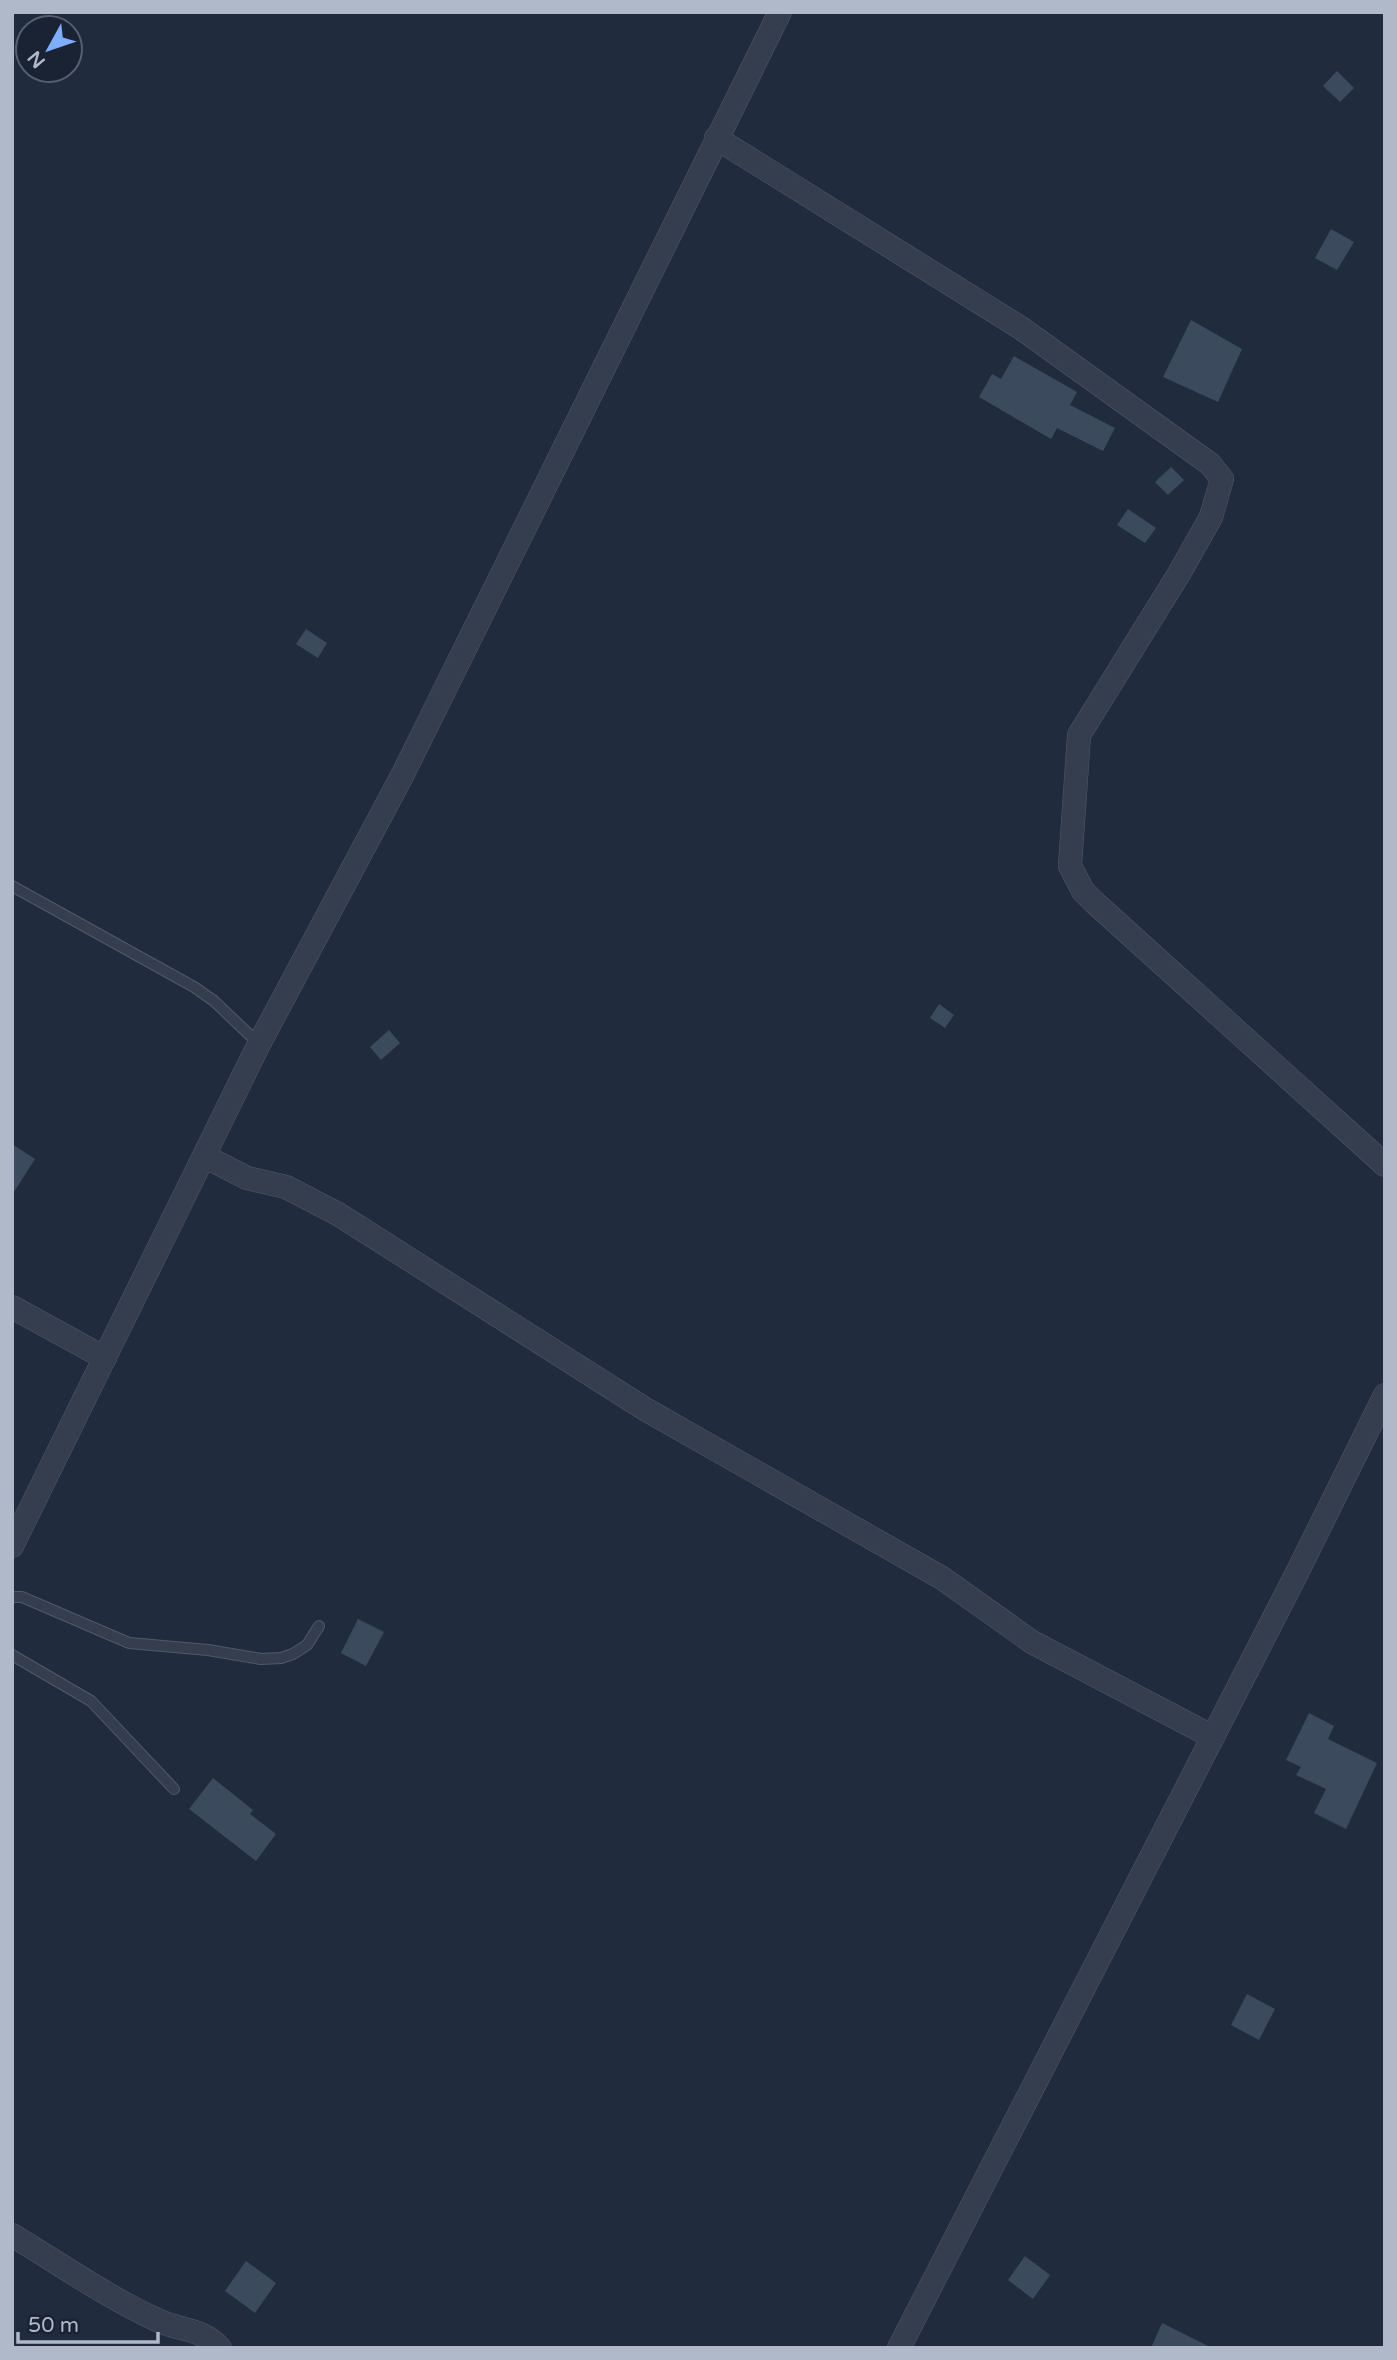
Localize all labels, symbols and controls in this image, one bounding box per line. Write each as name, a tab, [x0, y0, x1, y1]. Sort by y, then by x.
north arrow	[14, 14, 84, 84]
text: N	[23, 46, 50, 72]
scale bar	[18, 2300, 158, 2344]
text: 50 m	[28, 2313, 79, 2338]

